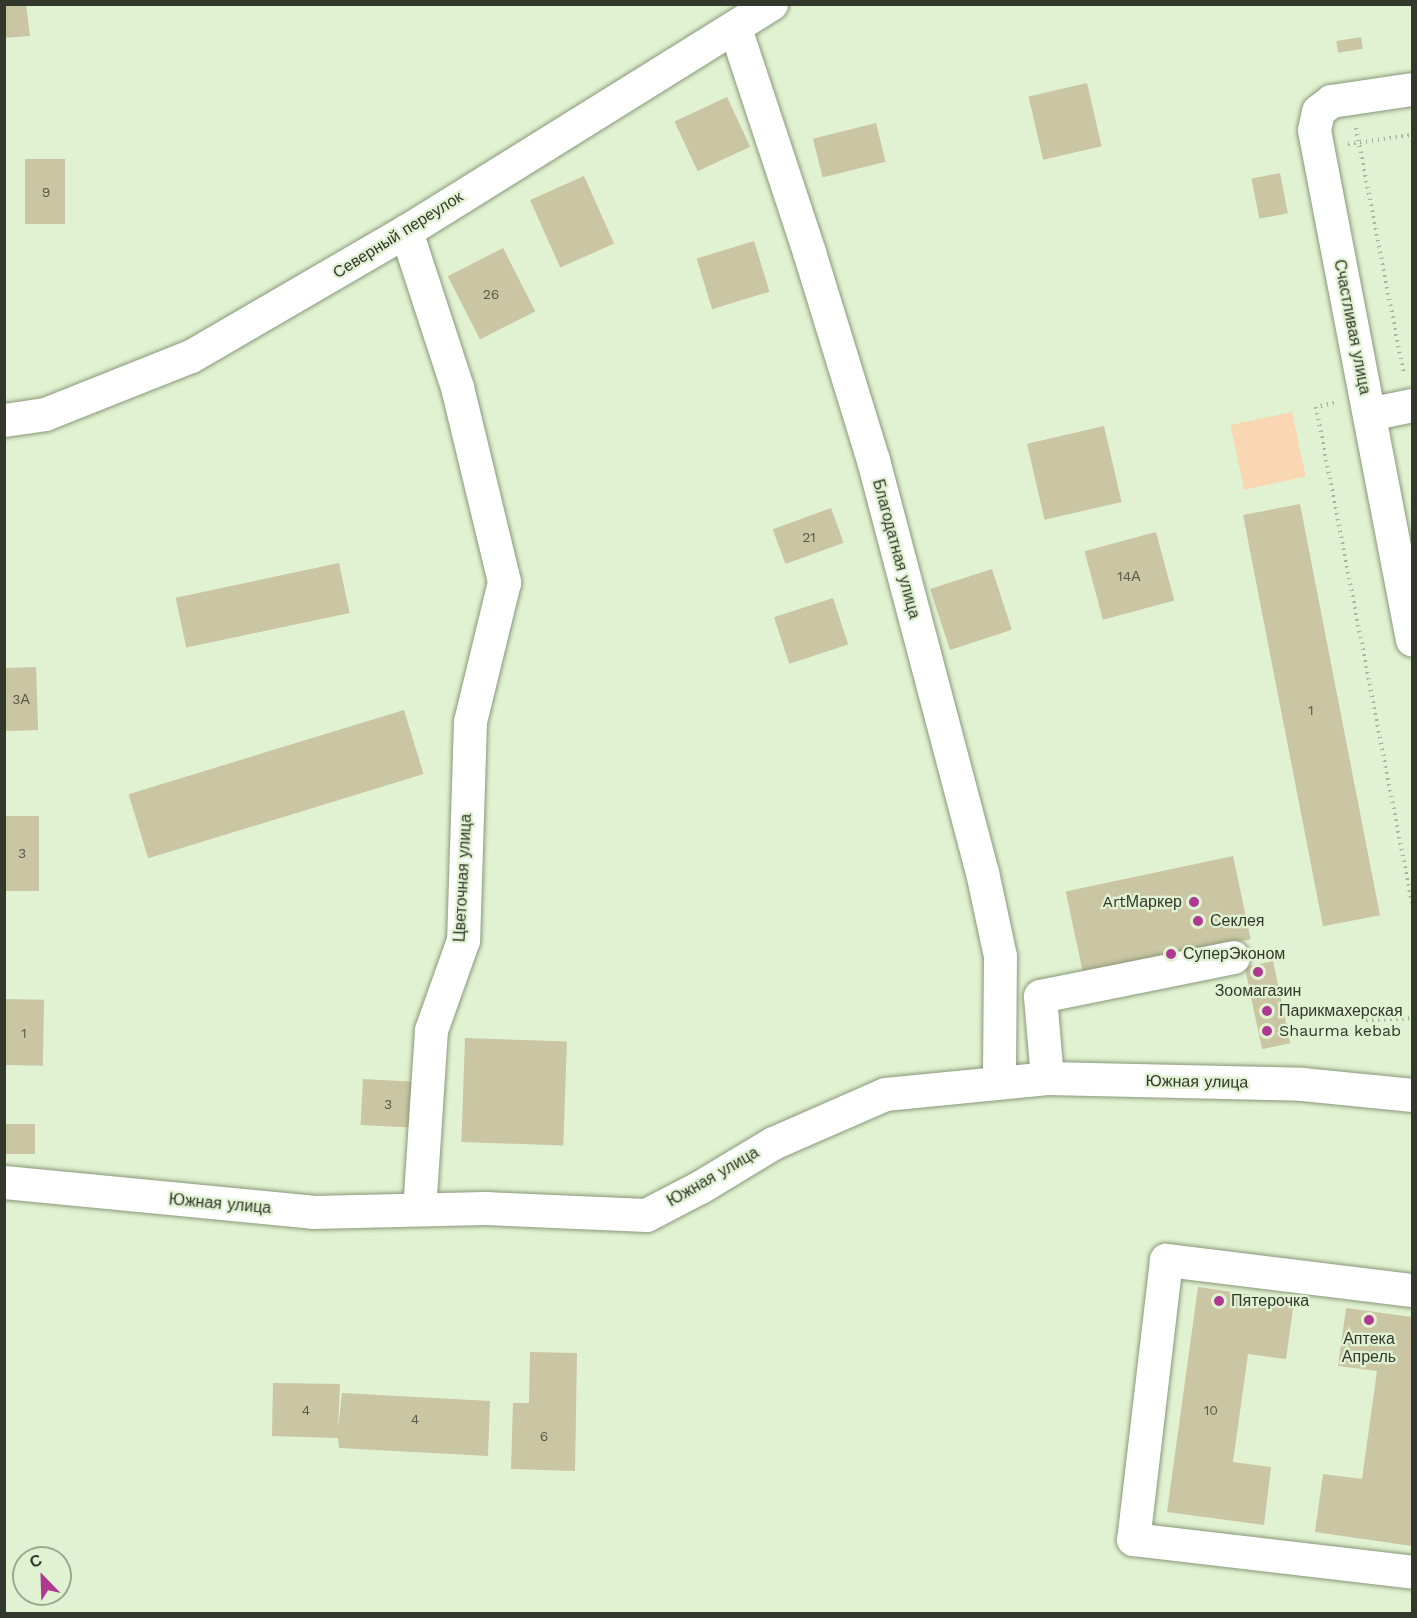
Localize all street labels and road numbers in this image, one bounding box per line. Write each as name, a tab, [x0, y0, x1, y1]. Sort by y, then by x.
street label: Северный переулок	[330, 187, 466, 283]
street label: Счастливая улица	[1329, 258, 1375, 396]
street label: Благодатная улица	[868, 477, 924, 621]
street label: Цветочная улица	[450, 813, 476, 943]
street label: Южная улица	[1145, 1072, 1249, 1092]
street label: Южная улица	[664, 1143, 762, 1211]
street label: Южная улица	[168, 1190, 272, 1218]

